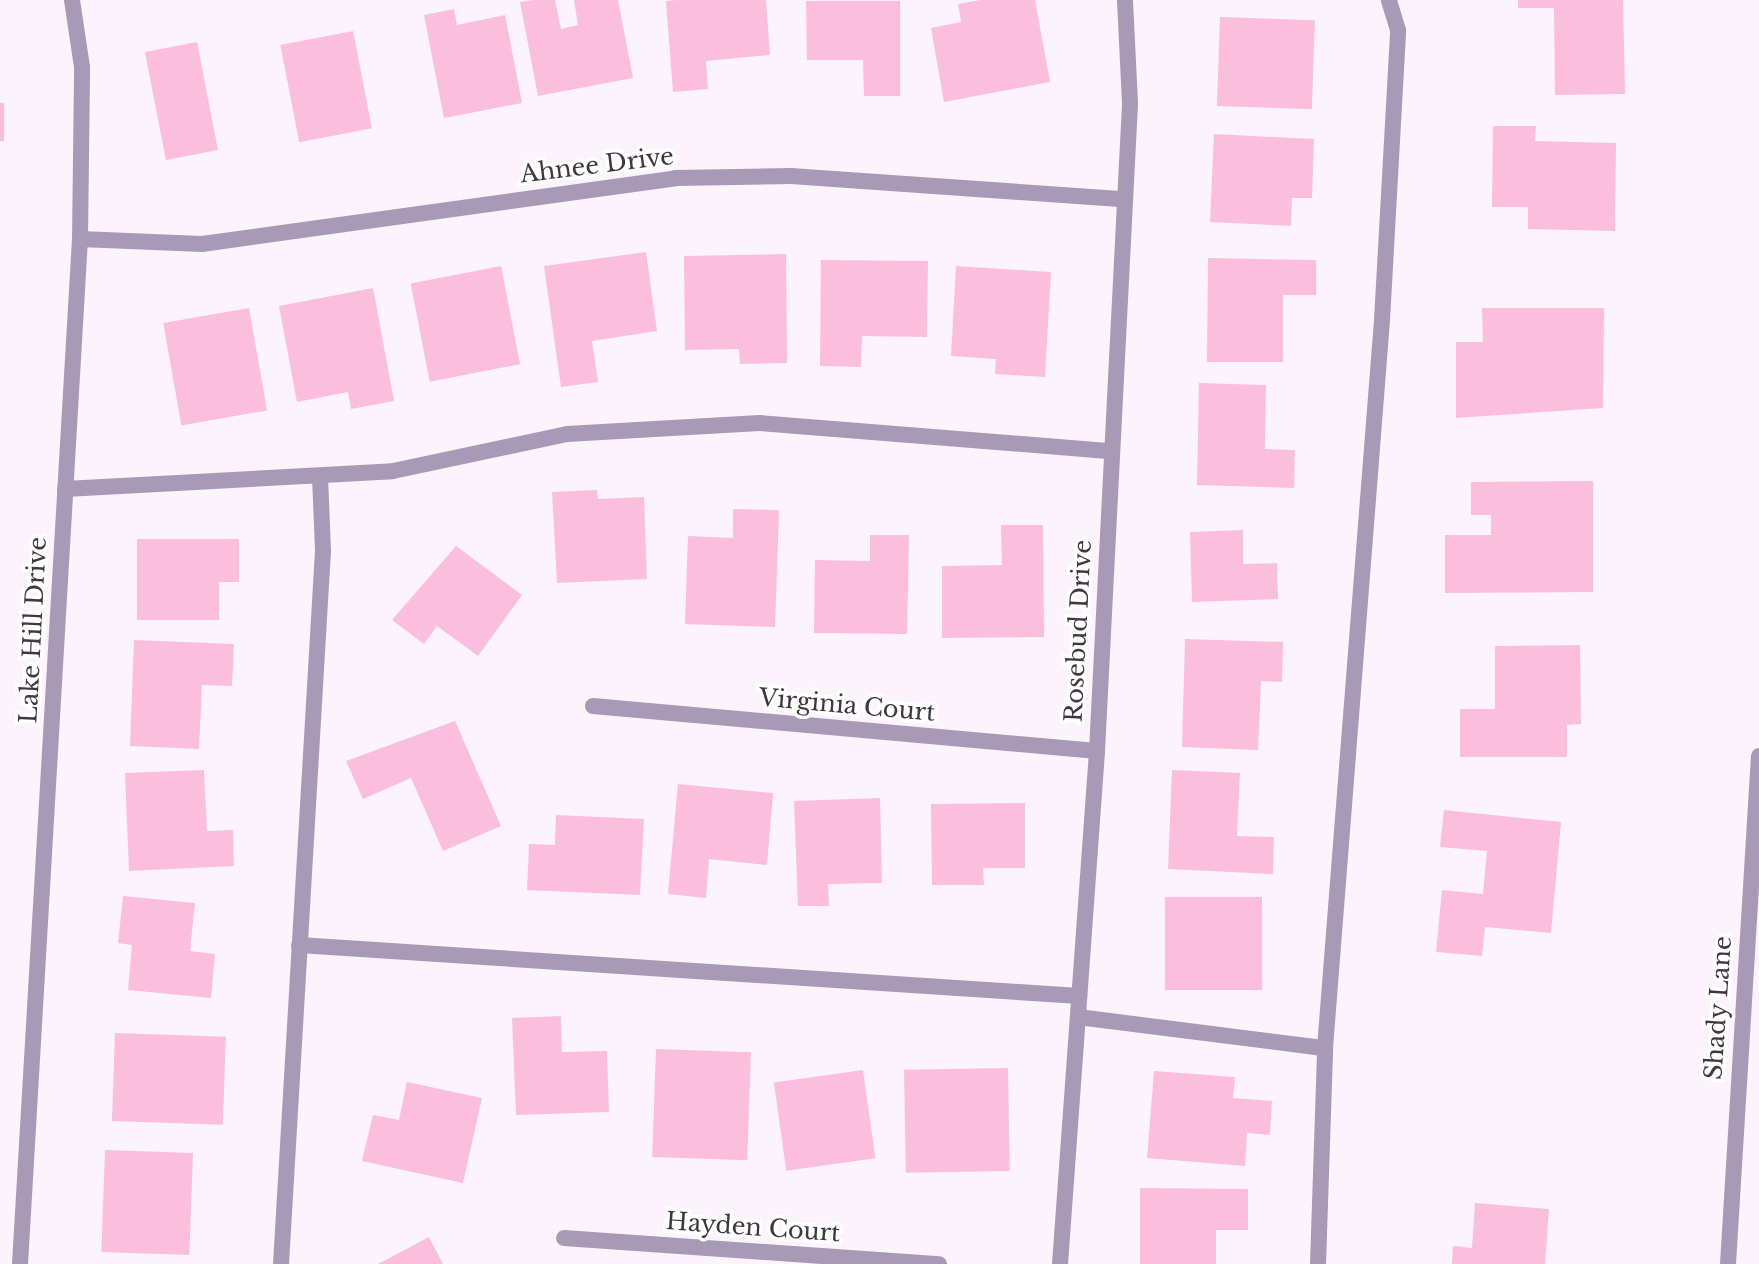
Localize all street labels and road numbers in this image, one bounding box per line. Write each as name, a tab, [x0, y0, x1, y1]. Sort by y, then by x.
street label: Ahnee Drive	[519, 141, 675, 189]
street label: Lake Hill Drive	[14, 536, 52, 724]
street label: Rosebud Drive	[1059, 539, 1097, 723]
street label: Virginia Court	[757, 683, 937, 727]
street label: Shady Lane	[1699, 935, 1737, 1081]
street label: Hayden Court	[665, 1207, 841, 1247]

